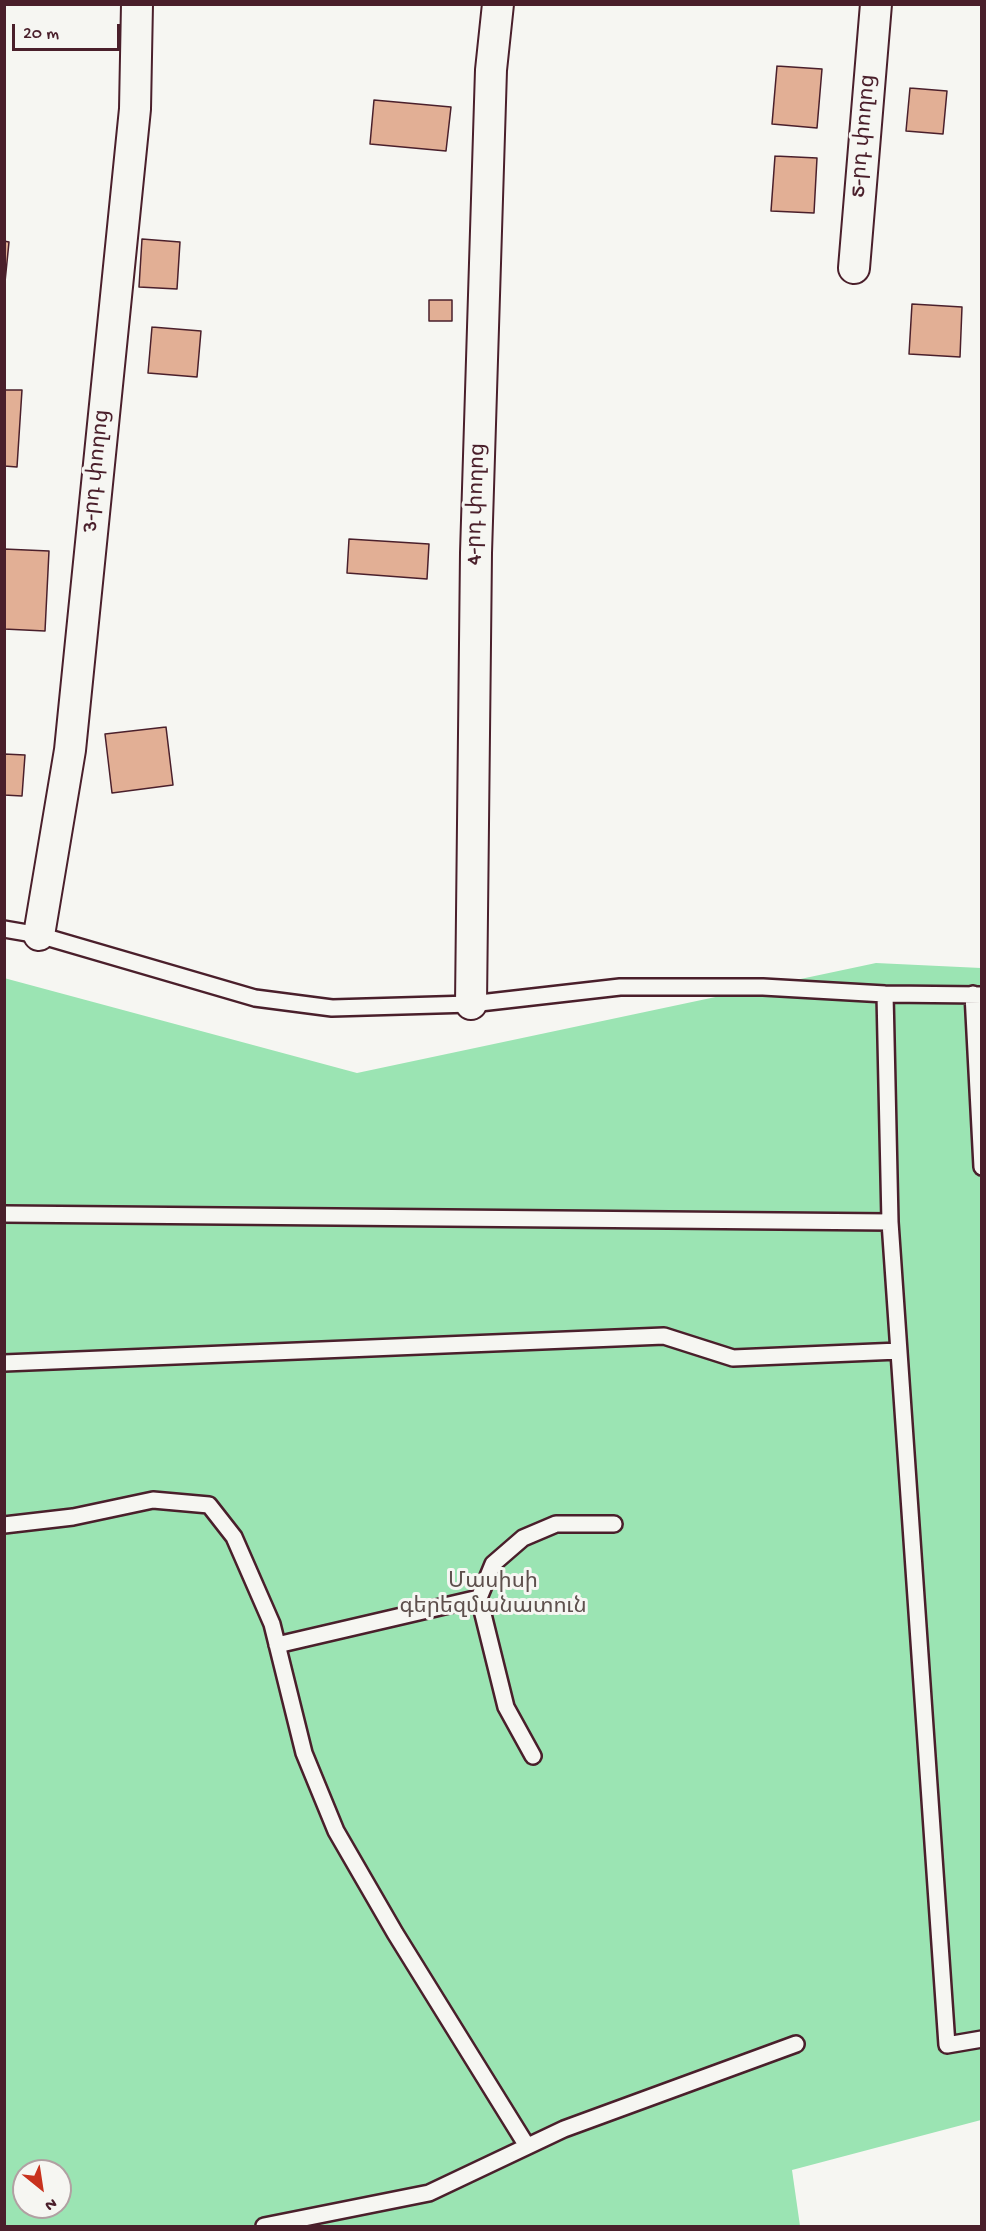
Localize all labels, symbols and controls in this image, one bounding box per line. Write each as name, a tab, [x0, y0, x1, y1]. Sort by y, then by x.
scale bar	[15, 12, 123, 50]
text: 20 m	[23, 24, 59, 45]
street label: 5-րդ փողոց	[846, 73, 884, 199]
street label: 3-րդ փողոց	[78, 408, 118, 534]
street label: 4-րդ փողոց	[463, 442, 493, 566]
park label: Մասիսի գերեզմանատուն	[399, 1571, 587, 1622]
north arrow	[12, 2159, 72, 2219]
text: N	[41, 2192, 60, 2214]

